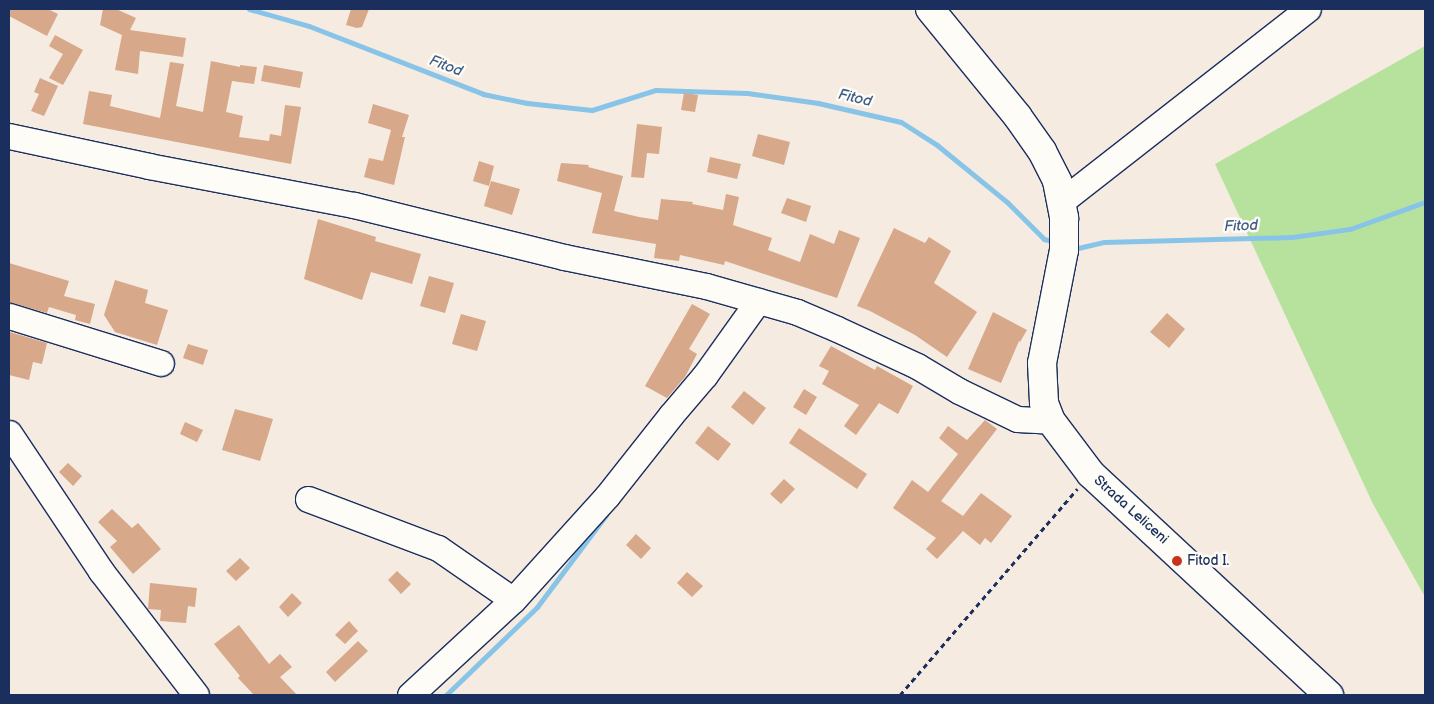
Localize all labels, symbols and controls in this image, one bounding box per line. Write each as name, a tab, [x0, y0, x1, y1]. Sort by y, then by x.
water label: Fitod	[427, 52, 465, 80]
water label: Fitod	[836, 85, 874, 111]
water label: Fitod	[1224, 216, 1258, 236]
street label: Strada Leliceni	[1090, 472, 1172, 548]
place label: Fitod I.	[1187, 553, 1229, 569]
marker: Fitod I.	[1171, 555, 1183, 567]

